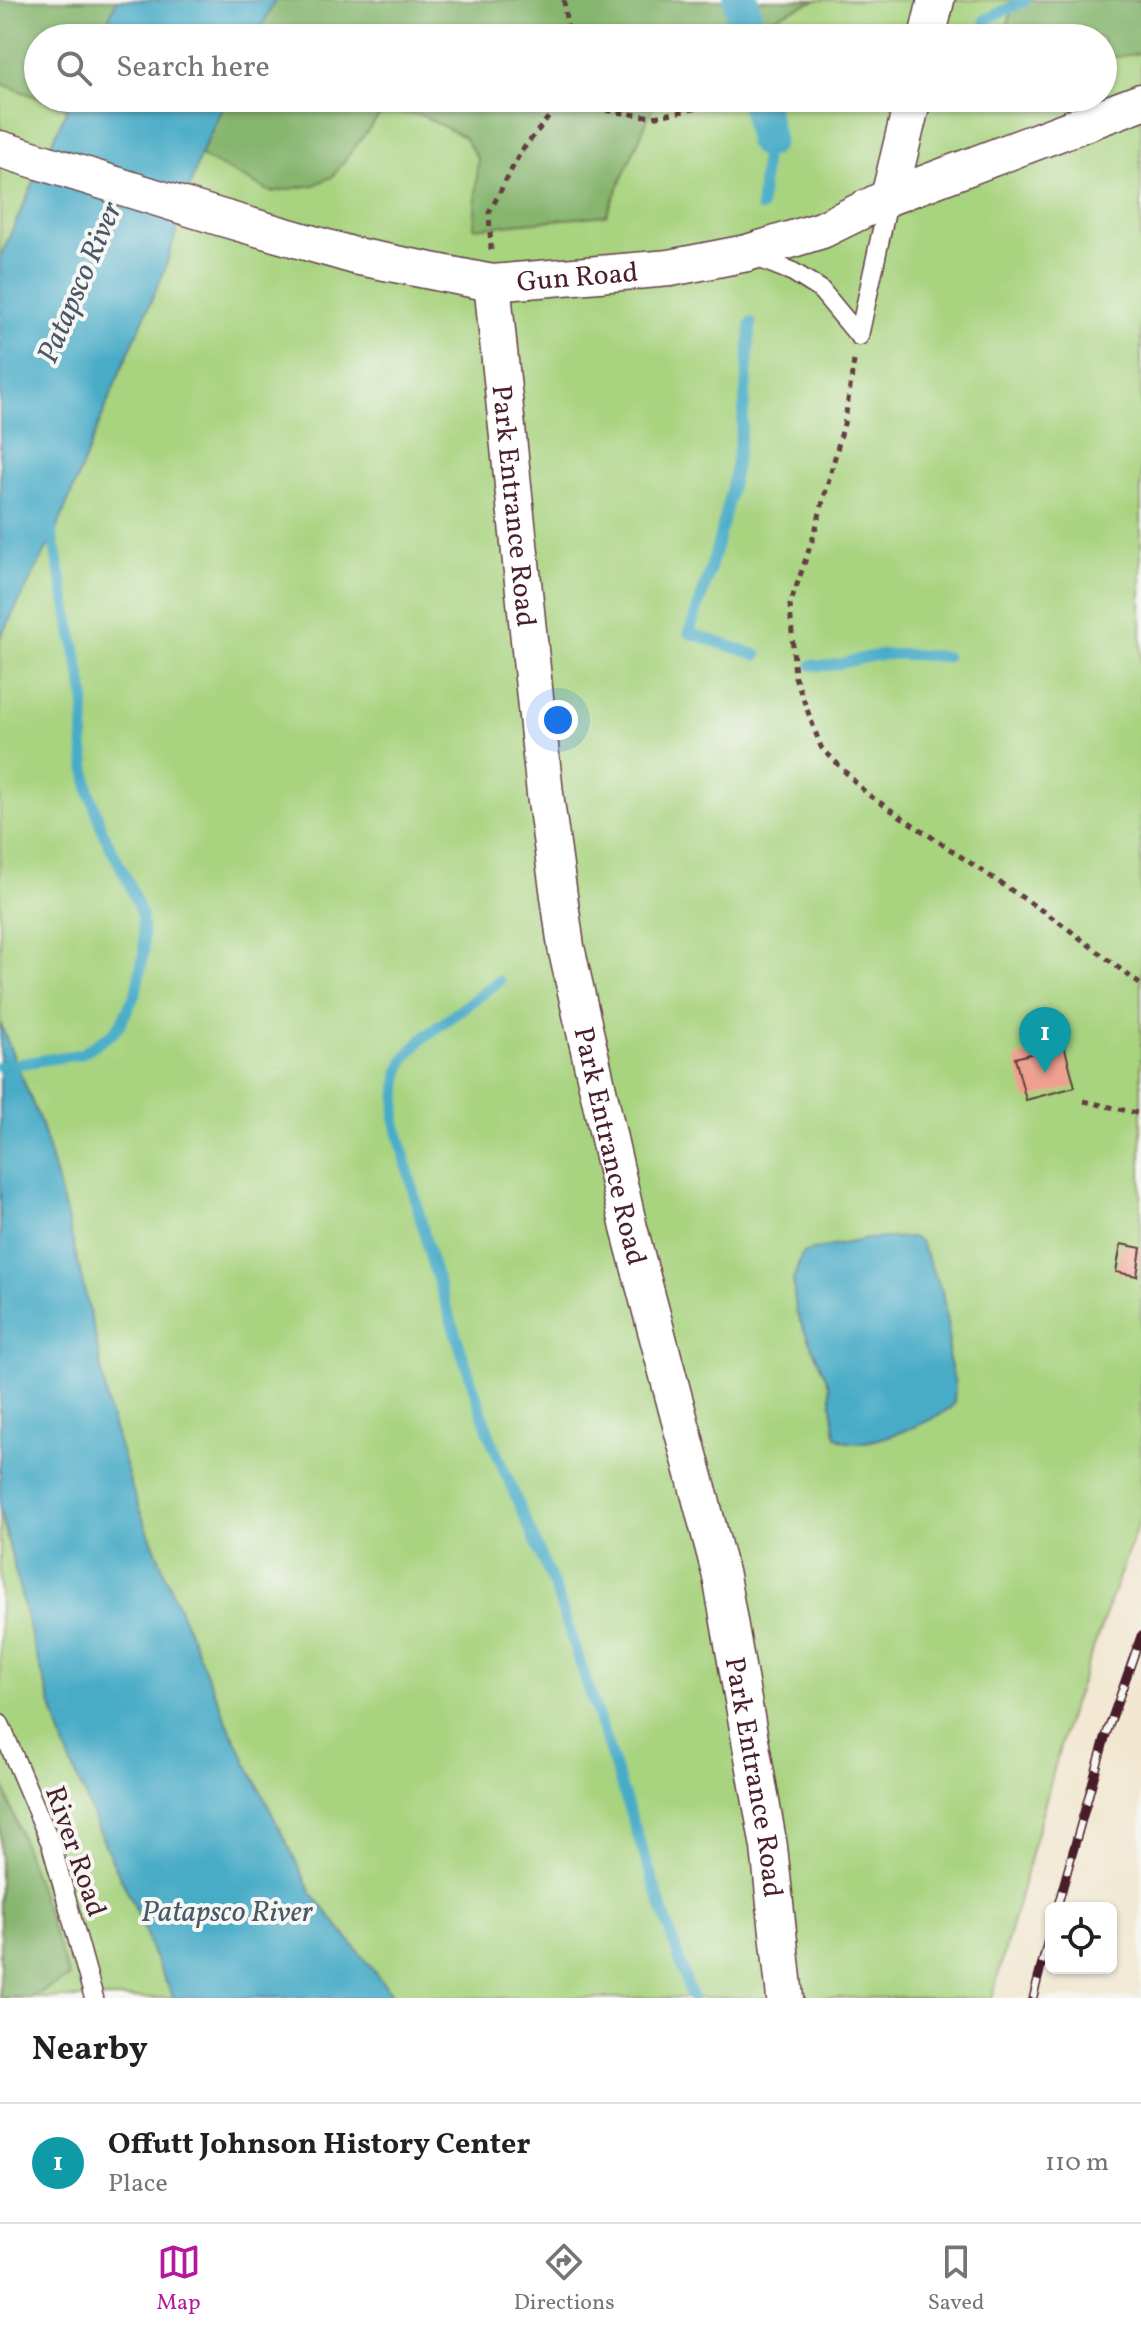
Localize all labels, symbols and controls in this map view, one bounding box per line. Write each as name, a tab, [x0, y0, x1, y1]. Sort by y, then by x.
search box	[24, 24, 1117, 112]
icon: search	[52, 46, 96, 90]
text: Search here	[116, 47, 270, 89]
water label: Patapsco River	[28, 195, 134, 370]
street label: Gun Road	[515, 254, 640, 303]
street label: Park Entrance Road	[481, 383, 545, 629]
your location	[538, 700, 578, 740]
pin: 1	[1019, 1007, 1071, 1073]
street label: Park Entrance Road	[563, 1023, 655, 1270]
street label: Park Entrance Road	[714, 1654, 791, 1899]
street label: River Road	[34, 1781, 115, 1922]
water label: Patapsco River	[141, 1892, 314, 1934]
map controls	[1045, 1902, 1117, 1974]
button: locate	[1045, 1902, 1117, 1974]
text: Nearby	[32, 2027, 148, 2074]
text: Offutt Johnson History Center	[108, 2124, 531, 2166]
text: 1	[53, 2145, 63, 2181]
text: 110 m	[1045, 2145, 1109, 2181]
text: Place	[108, 2166, 168, 2202]
tab: Map	[157, 2240, 201, 2319]
tab: Directions	[514, 2240, 615, 2319]
tab: Saved	[928, 2240, 984, 2319]

